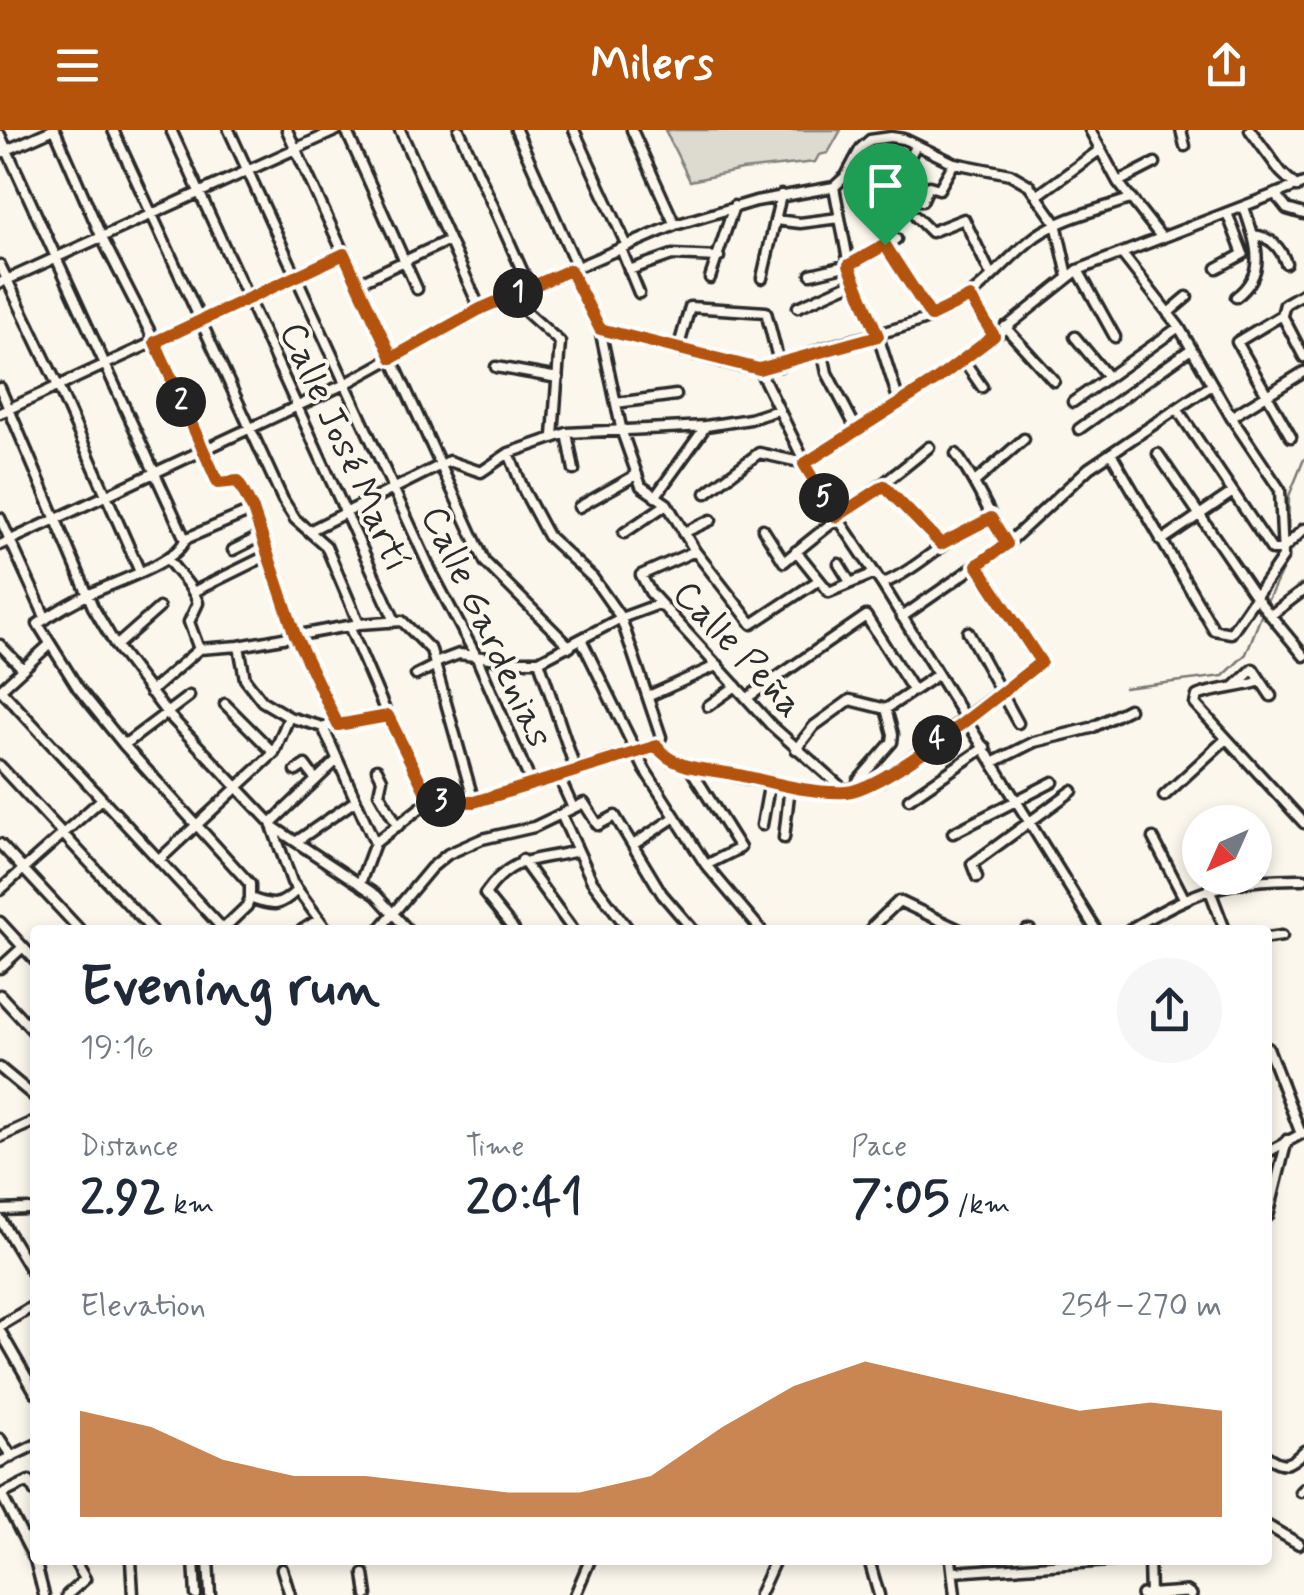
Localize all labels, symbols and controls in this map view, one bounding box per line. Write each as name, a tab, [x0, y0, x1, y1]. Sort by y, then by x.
text: Milers	[590, 36, 714, 95]
icon: menu	[50, 38, 105, 93]
icon: share	[1199, 38, 1254, 93]
pin	[843, 143, 928, 246]
icon: arrive	[858, 158, 913, 213]
pin: 1	[493, 268, 543, 318]
text: 1	[512, 274, 524, 311]
street label: Calle José Martí	[267, 315, 421, 579]
pin: 2	[156, 377, 206, 427]
text: 2	[174, 383, 188, 420]
pin: 5	[799, 473, 849, 523]
text: 5	[816, 479, 832, 516]
street label: Calle Gardenias	[408, 498, 563, 756]
street label: Calle Peña	[661, 571, 813, 729]
pin: 4	[912, 715, 962, 765]
text: 4	[929, 721, 945, 758]
pin: 3	[416, 777, 466, 827]
text: 3	[435, 783, 447, 820]
north arrow	[1182, 805, 1272, 895]
map controls	[1182, 805, 1272, 895]
text: Evening run	[80, 953, 380, 1025]
button: share	[1117, 958, 1222, 1063]
text: 19:16	[80, 1027, 154, 1069]
text: Distance	[80, 1129, 178, 1166]
text: Time	[466, 1129, 524, 1166]
text: Pace	[851, 1129, 907, 1166]
text: 2.92	[80, 1166, 166, 1232]
text: 20:41	[466, 1166, 583, 1232]
text: 7:05	[851, 1166, 950, 1232]
text: km	[166, 1187, 214, 1224]
text: /km	[950, 1187, 1010, 1224]
text: Elevation	[80, 1285, 206, 1327]
text: 254–270 m	[1061, 1285, 1222, 1327]

